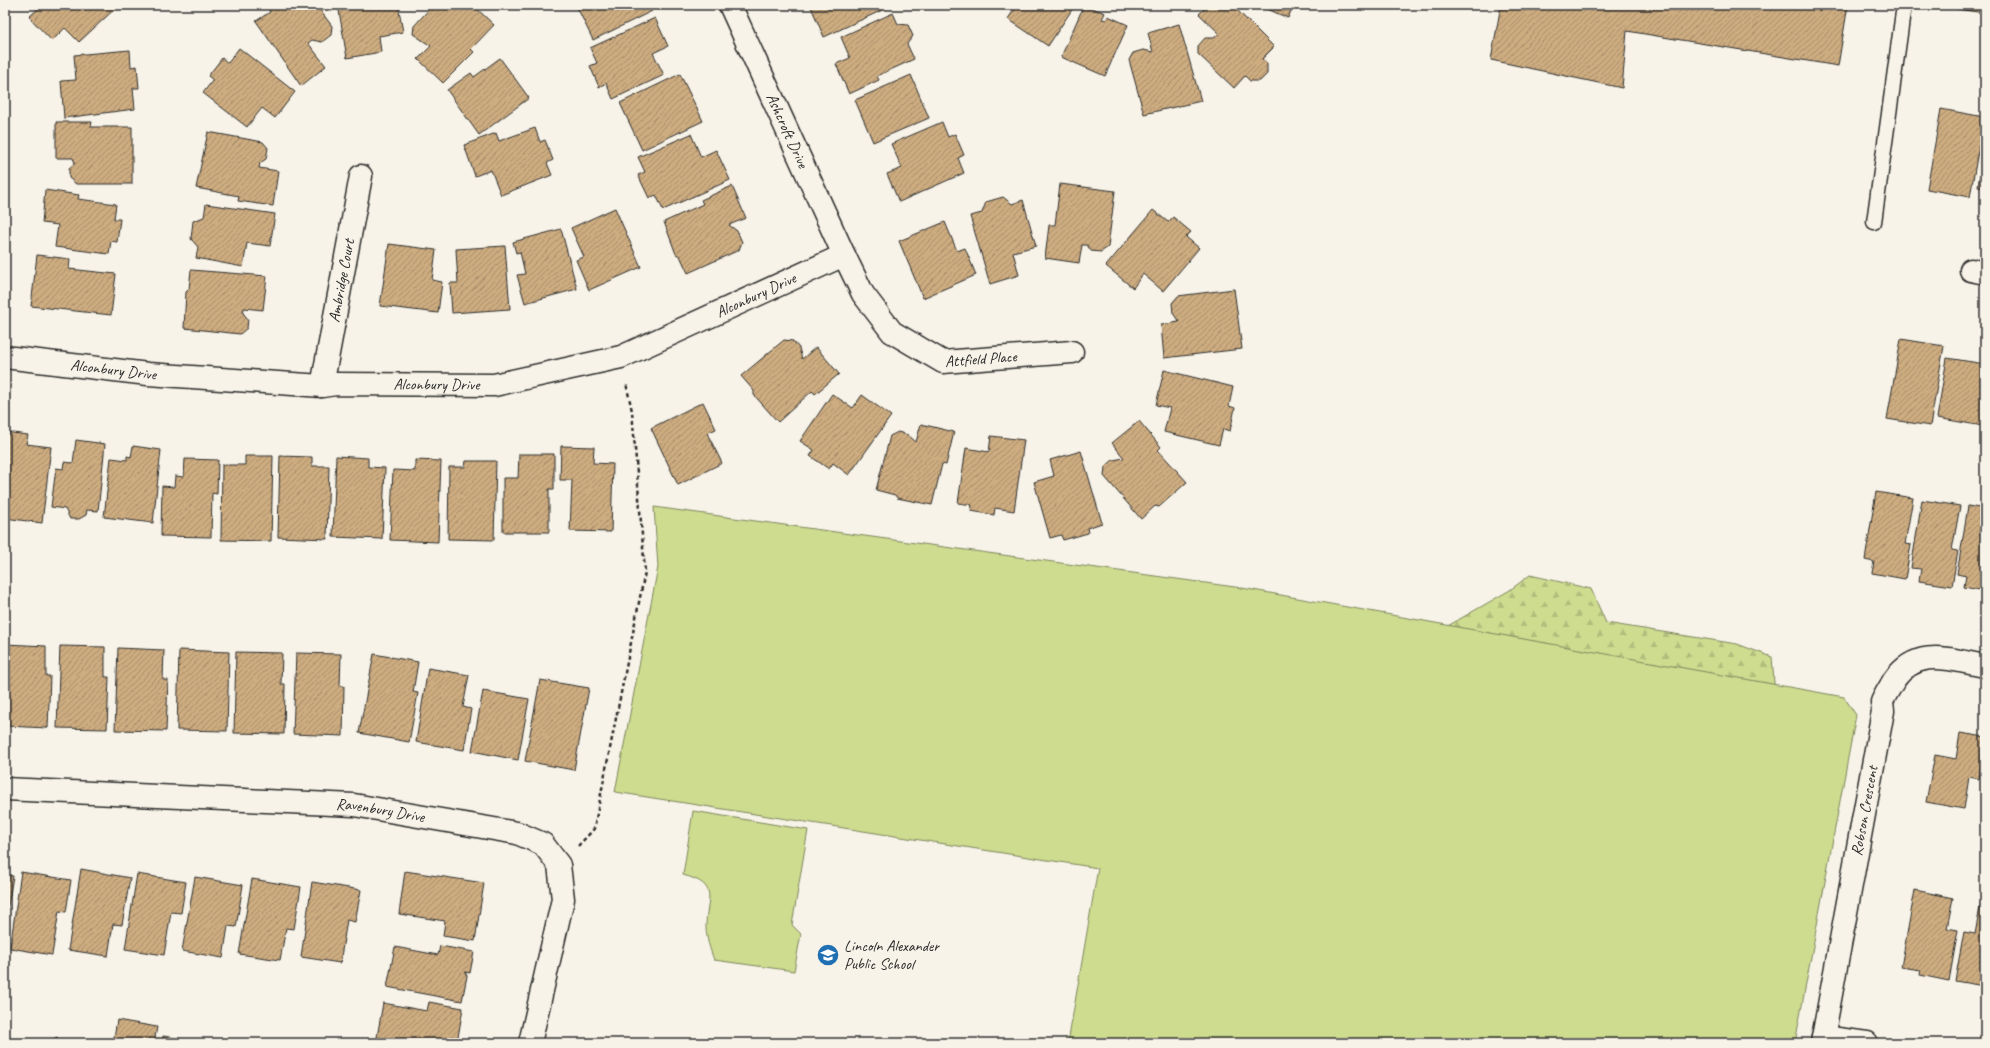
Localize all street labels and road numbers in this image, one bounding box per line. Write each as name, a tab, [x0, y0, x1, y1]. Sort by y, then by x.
street label: Ashcroft Drive	[762, 90, 814, 173]
street label: Ambridge Court	[324, 236, 359, 324]
street label: Alconbury Drive	[713, 268, 801, 322]
street label: Attfield Place	[944, 346, 1019, 372]
street label: Alconbury Drive	[69, 355, 158, 385]
street label: Alconbury Drive	[393, 374, 481, 395]
street label: Robson Crescent	[1847, 763, 1883, 857]
street label: Ravenbury Drive	[335, 794, 428, 827]

